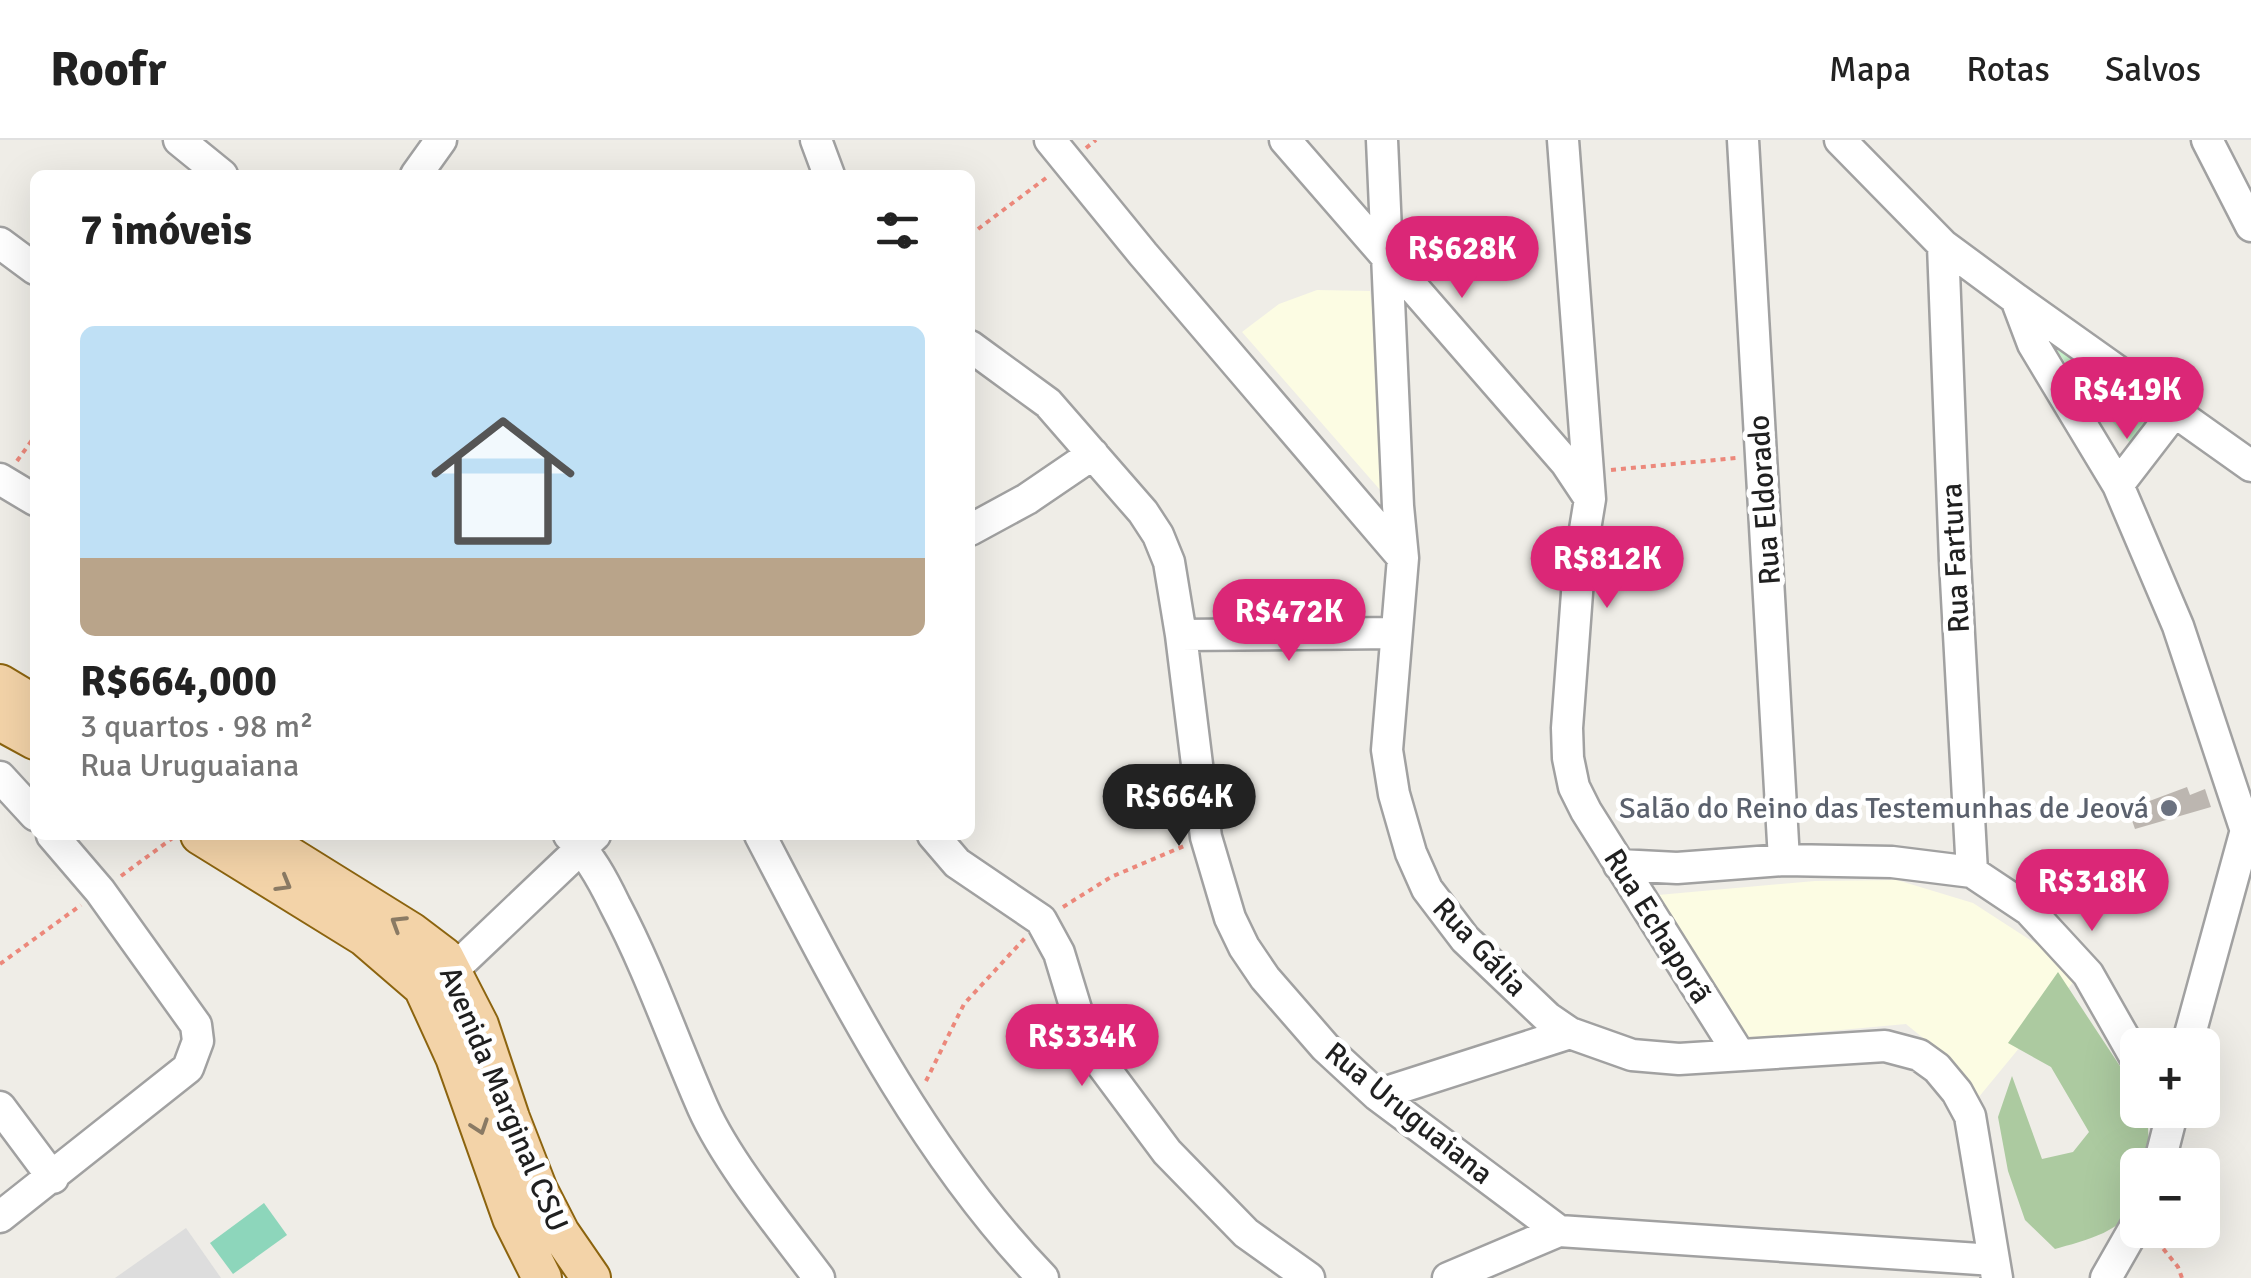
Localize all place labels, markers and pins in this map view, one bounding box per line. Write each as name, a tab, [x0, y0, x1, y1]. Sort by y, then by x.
pin: R$628K	[1381, 216, 1543, 301]
pin: R$419K	[2046, 357, 2208, 442]
pin: R$812K	[1526, 526, 1688, 611]
pin: R$472K	[1208, 579, 1370, 664]
pin: R$664K	[1098, 764, 1260, 849]
place label: Salão do Reino das Testemunhas de Jeová	[1619, 790, 2149, 827]
marker: Salão do Reino das Testemunhas de Jeová	[2158, 797, 2180, 819]
pin: R$318K	[2011, 849, 2173, 934]
pin: R$334K	[1001, 1004, 1163, 1089]

